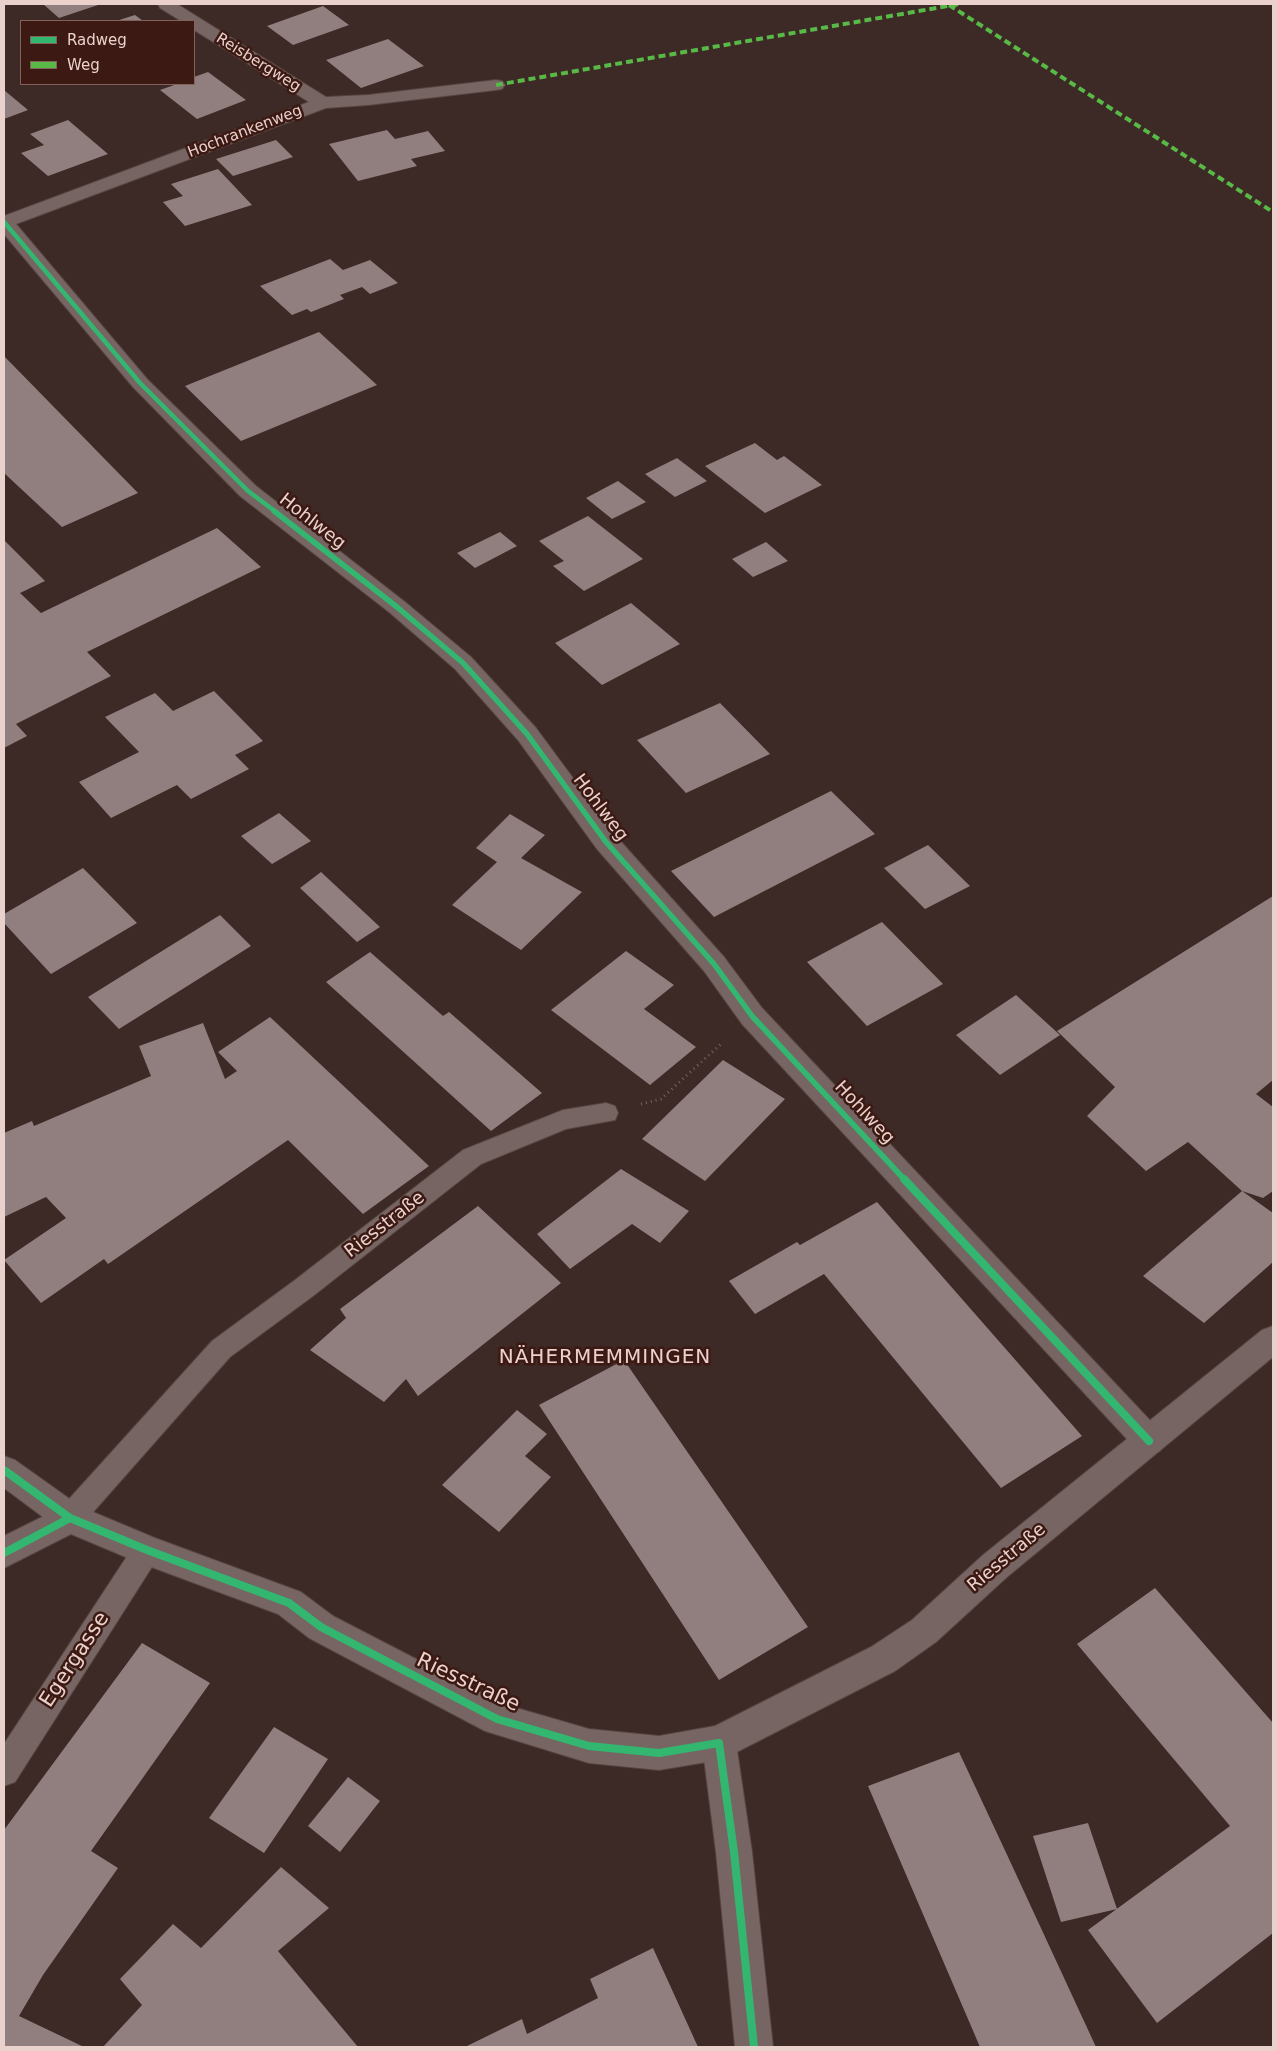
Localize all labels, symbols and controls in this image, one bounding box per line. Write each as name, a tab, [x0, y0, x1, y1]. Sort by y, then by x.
legend	[20, 20, 195, 85]
street label: Reisbergweg	[212, 30, 304, 96]
text: Radweg	[67, 31, 127, 49]
text: Weg	[67, 56, 100, 74]
street label: Hochrankenweg	[185, 102, 305, 162]
street label: Hohlweg	[275, 489, 349, 555]
street label: Hohlweg	[568, 770, 632, 846]
street label: Hohlweg	[829, 1077, 899, 1149]
street label: Riesstraße	[341, 1187, 429, 1263]
district label: NÄHERMEMMINGEN	[497, 1346, 713, 1370]
street label: Riesstraße	[964, 1519, 1050, 1597]
street label: Egergasse	[35, 1608, 115, 1712]
street label: Riesstraße	[412, 1648, 524, 1718]

